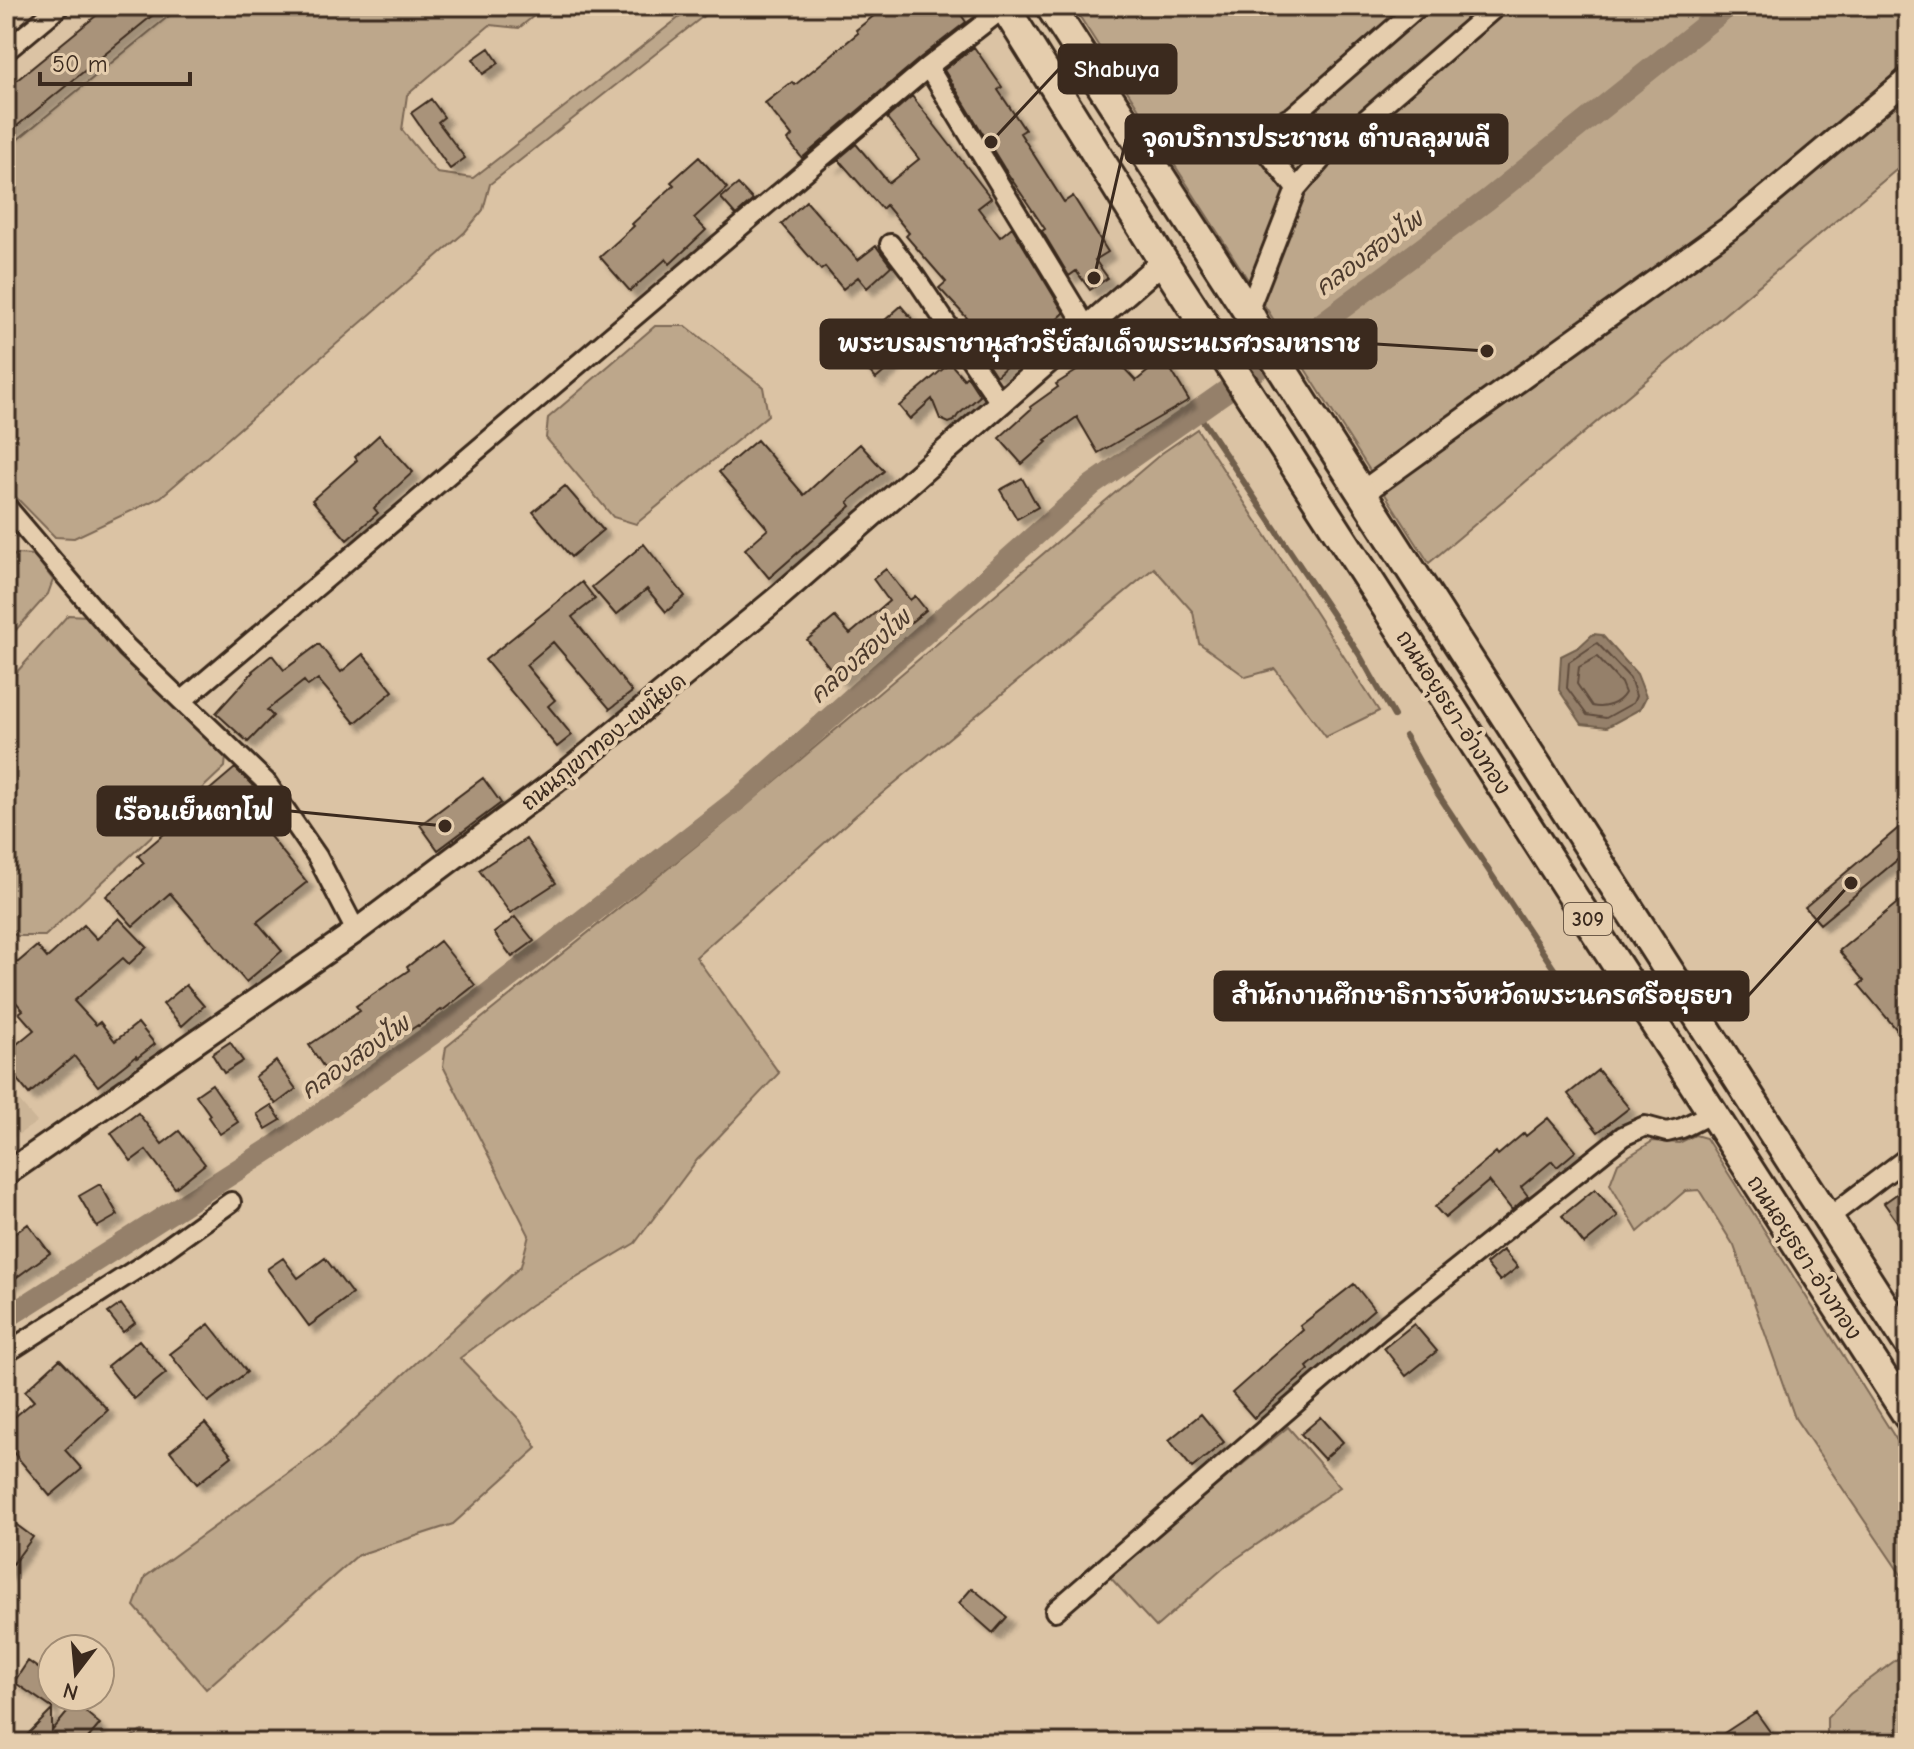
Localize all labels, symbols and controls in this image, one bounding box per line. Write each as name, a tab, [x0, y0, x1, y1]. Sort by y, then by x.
scale bar	[40, 36, 190, 86]
callout: Shabuya	[1059, 45, 1176, 93]
text: 50 m	[52, 50, 108, 78]
text: Shabuya	[1074, 55, 1160, 83]
callout: จุดบริการประชาชน ตำบลลุมพลี	[1126, 115, 1507, 163]
text: จุดบริการประชาชน ตำบลลุมพลี	[1142, 122, 1490, 157]
water label: คลองสองไพ	[1309, 202, 1430, 301]
callout: พระบรมราชานุสาวรีย์สมเด็จพระนเรศวรมหาราช	[821, 320, 1376, 368]
text: พระบรมราชานุสาวรีย์สมเด็จพระนเรศวรมหาราช	[838, 327, 1360, 362]
water label: คลองสองไพ	[802, 600, 918, 709]
street label: ถนนอยุธยา-อ่างทอง	[1388, 625, 1517, 801]
street label: ถนนภูเขาทอง-เพนียด	[515, 667, 693, 819]
callout: เรือนเย็นตาโฟ	[98, 787, 290, 835]
text: เรือนเย็นตาโฟ	[114, 795, 274, 826]
road number: 309	[1564, 903, 1612, 935]
callout: สำนักงานศึกษาธิการจังหวัดพระนครศรีอยุธยา	[1215, 972, 1748, 1020]
text: สำนักงานศึกษาธิการจังหวัดพระนครศรีอยุธยา	[1231, 979, 1733, 1014]
water label: คลองสองไพ	[294, 1006, 417, 1105]
street label: ถนนอยุธยา-อ่างทอง	[1739, 1170, 1868, 1346]
north arrow	[36, 1633, 116, 1713]
text: N	[60, 1677, 81, 1706]

